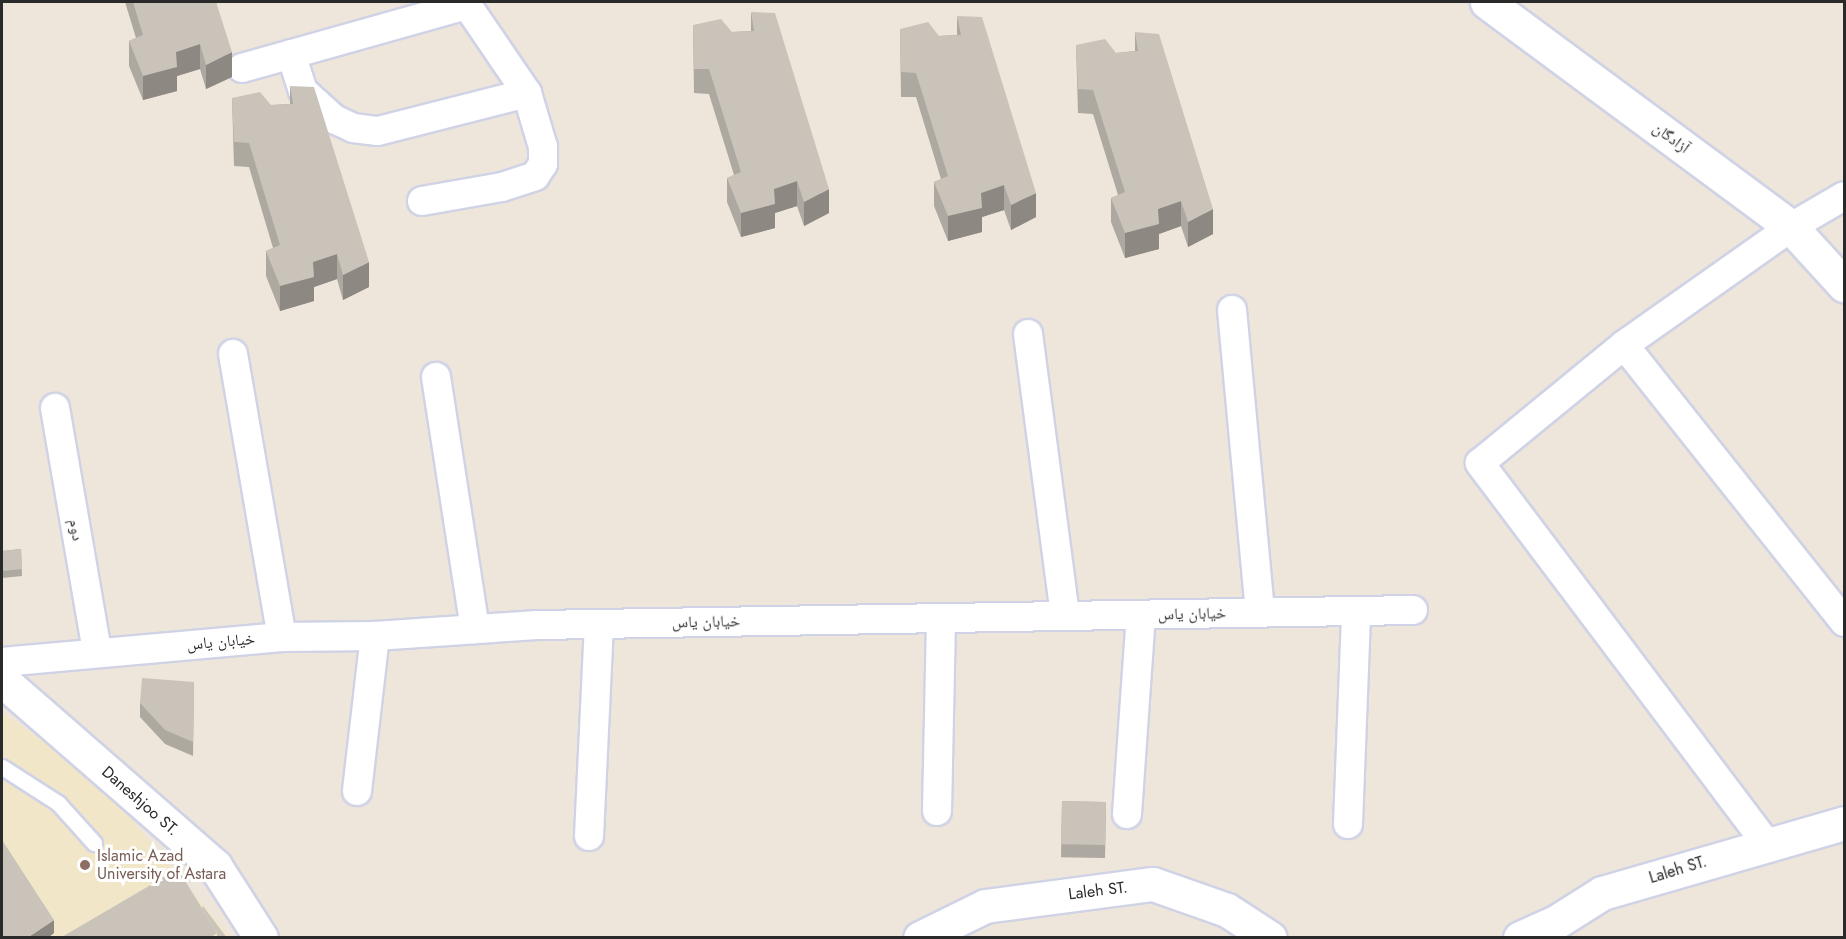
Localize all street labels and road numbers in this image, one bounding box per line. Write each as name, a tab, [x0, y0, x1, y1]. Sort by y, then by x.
street label: آزادگان	[1649, 118, 1693, 158]
street label: دوم	[65, 518, 87, 542]
street label: خیابان یاس	[1158, 604, 1226, 624]
street label: خیابان یاس	[672, 612, 740, 632]
street label: خیابان یاس	[186, 629, 256, 655]
street label: Daneshjoo ST.	[98, 762, 182, 840]
street label: Laleh ST.	[1647, 852, 1709, 888]
street label: Laleh ST.	[1067, 878, 1129, 904]

